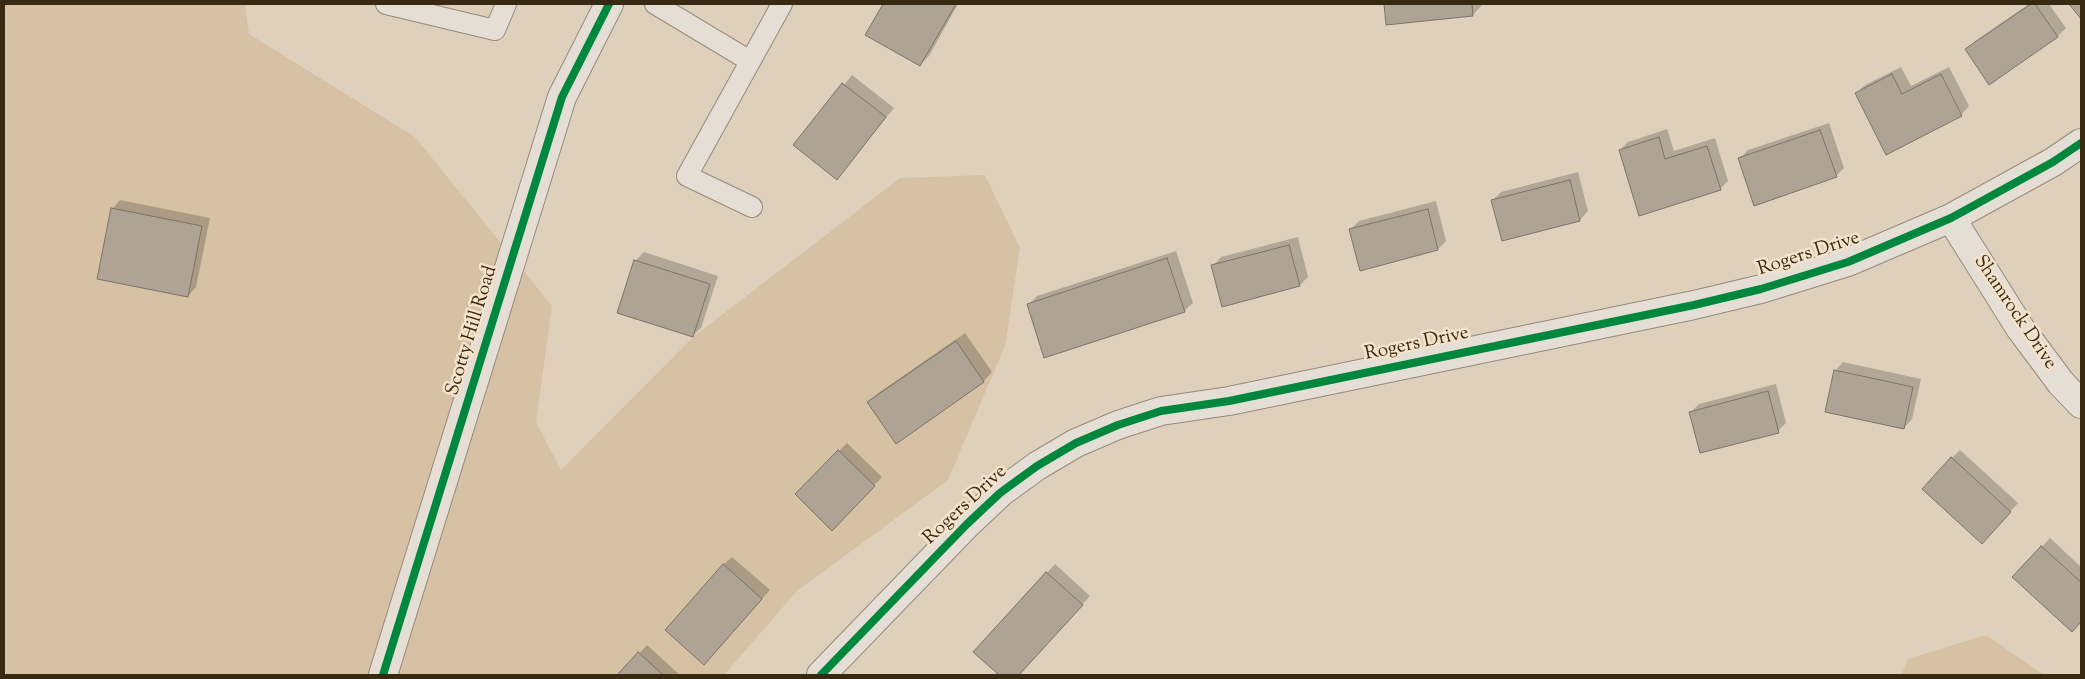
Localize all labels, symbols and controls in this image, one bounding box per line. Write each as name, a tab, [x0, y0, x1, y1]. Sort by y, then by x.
street label: Rogers Drive	[1755, 228, 1863, 282]
street label: Shamrock Drive	[1967, 252, 2061, 374]
street label: Scotty Hill Road	[442, 263, 504, 399]
street label: Rogers Drive	[1363, 323, 1471, 367]
street label: Rogers Drive	[920, 462, 1012, 550]

